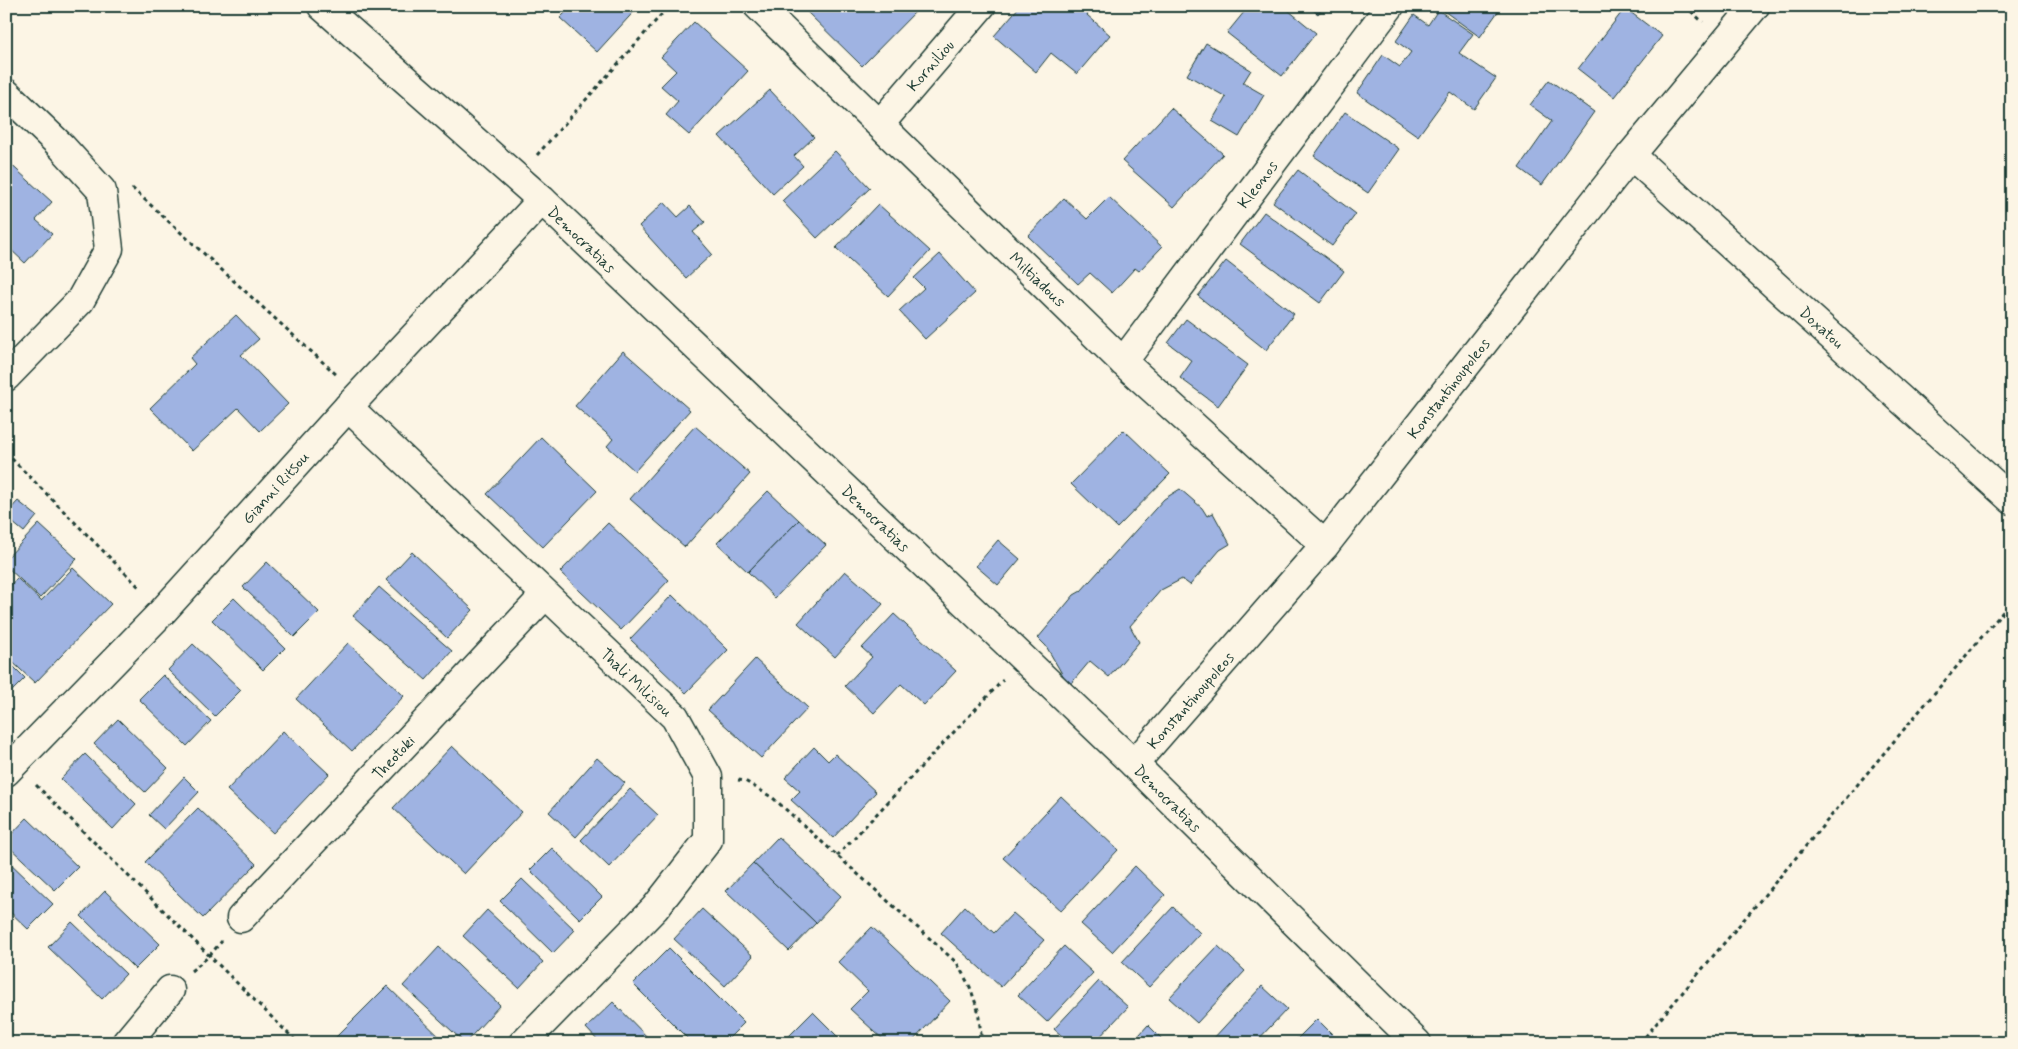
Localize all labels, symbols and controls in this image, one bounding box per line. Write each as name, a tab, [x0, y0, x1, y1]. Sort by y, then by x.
street label: Korniliou	[903, 36, 959, 96]
street label: Kleonos	[1233, 157, 1283, 213]
street label: Democratias	[542, 202, 620, 278]
street label: Miltiadous	[1004, 248, 1070, 312]
street label: Doxatou	[1794, 302, 1848, 354]
street label: Konstantinoupoleos	[1403, 334, 1495, 444]
street label: Gianni Ritsou	[238, 447, 315, 529]
street label: Democratias	[836, 481, 914, 557]
street label: Thali Milisiou	[595, 644, 677, 722]
street label: Konstantinoupoleos	[1143, 648, 1239, 754]
street label: Theotoki	[368, 731, 420, 785]
street label: Democratias	[1128, 761, 1205, 838]

